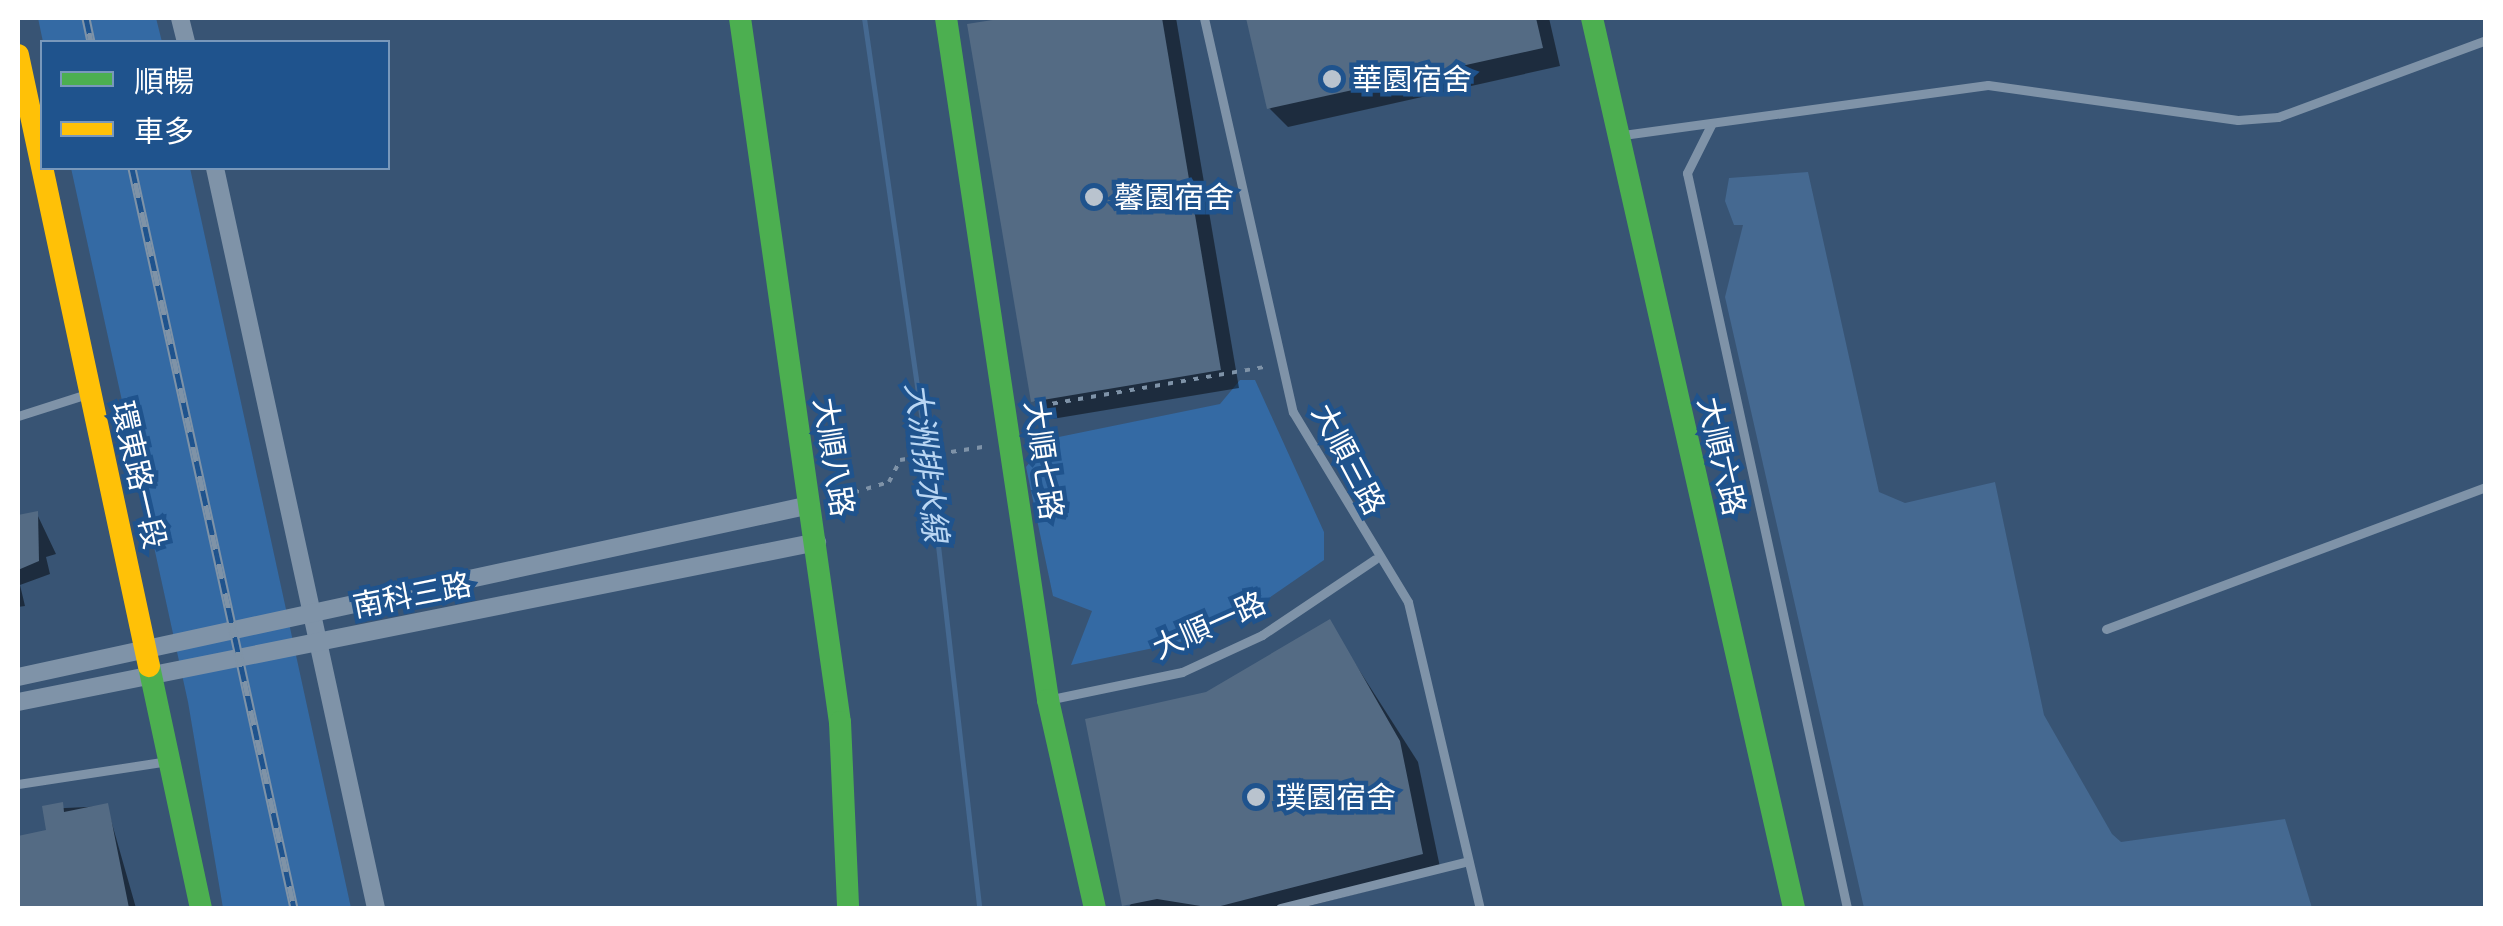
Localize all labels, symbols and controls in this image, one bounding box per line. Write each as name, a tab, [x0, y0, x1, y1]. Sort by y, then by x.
legend	[40, 40, 390, 170]
text: 順暢	[134, 61, 194, 100]
place label: 華園宿舍	[1352, 61, 1472, 97]
marker: 華園宿舍	[1321, 68, 1343, 90]
text: 車多	[134, 111, 194, 150]
place label: 馨園宿舍	[1114, 179, 1234, 215]
marker: 馨園宿舍	[1083, 186, 1105, 208]
water label: 大洲排水線	[898, 380, 956, 544]
street label: 大順六路	[1691, 393, 1753, 519]
street label: 大順八路	[807, 395, 861, 519]
street label: 環東路一段	[105, 398, 173, 552]
street label: 大順七路	[1018, 398, 1070, 522]
street label: 大順三路	[1305, 398, 1393, 520]
street label: 南科三路	[350, 566, 474, 624]
street label: 大順一路	[1147, 584, 1271, 666]
place label: 璞園宿舍	[1276, 779, 1396, 815]
marker: 璞園宿舍	[1245, 786, 1267, 808]

